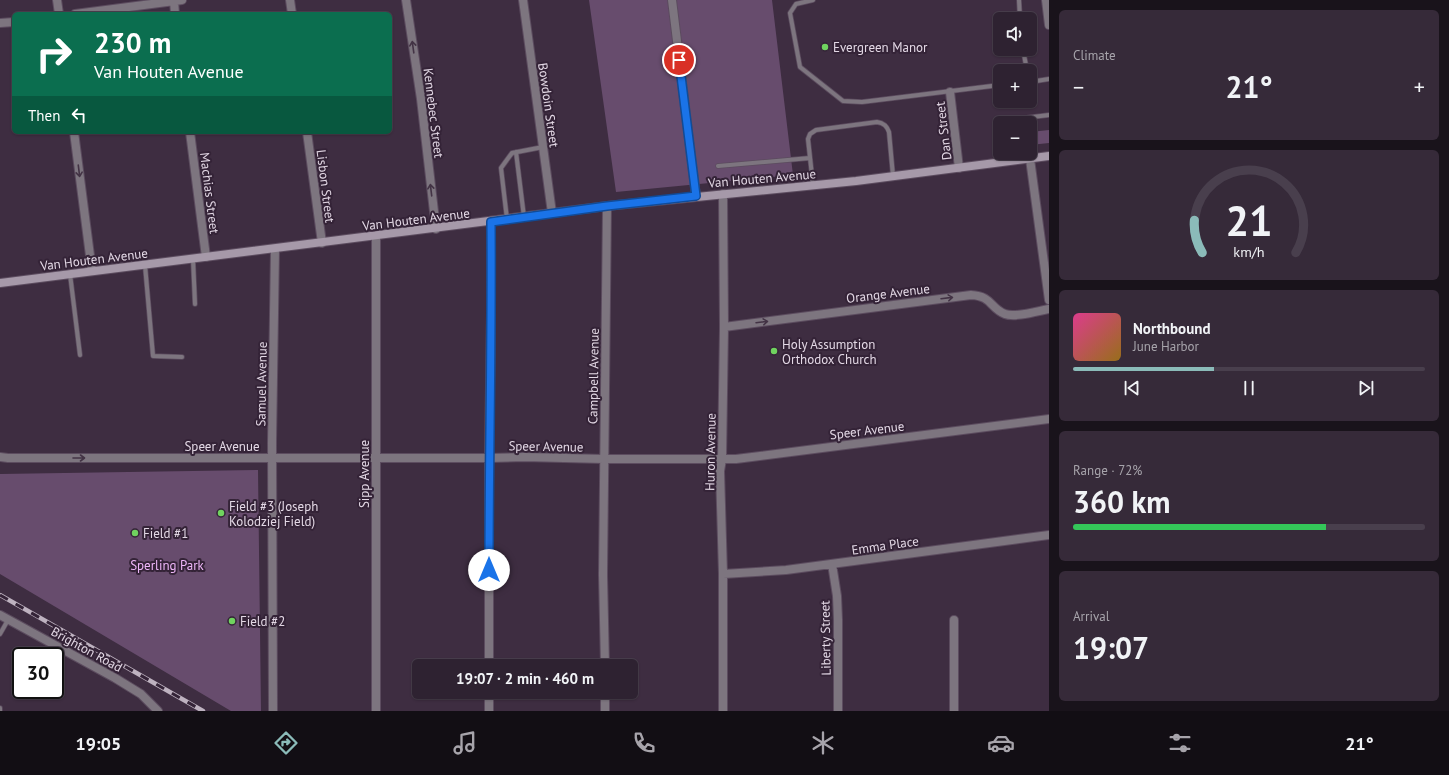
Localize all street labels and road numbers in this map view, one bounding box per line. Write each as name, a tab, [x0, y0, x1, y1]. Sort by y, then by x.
street label: Bowdoin Street	[534, 62, 563, 149]
street label: Kennebec Street	[420, 67, 448, 160]
street label: Dan Street	[931, 100, 956, 161]
street label: Lisbon Street	[313, 149, 338, 224]
street label: Machias Street	[196, 151, 223, 235]
street label: Van Houten Avenue	[706, 165, 817, 192]
street label: Van Houten Avenue	[360, 204, 471, 235]
street label: Van Houten Avenue	[38, 244, 149, 275]
street label: Orange Avenue	[845, 280, 931, 307]
street label: Campbell Avenue	[584, 328, 603, 424]
street label: Samuel Avenue	[252, 341, 271, 427]
street label: Huron Avenue	[701, 413, 720, 491]
street label: Speer Avenue	[829, 417, 905, 444]
street label: Speer Avenue	[508, 437, 584, 456]
street label: Speer Avenue	[184, 438, 260, 455]
street label: Sipp Avenue	[356, 440, 373, 508]
street label: Emma Place	[850, 532, 920, 559]
street label: Liberty Street	[816, 600, 835, 676]
street label: Brighton Road	[48, 623, 125, 676]

